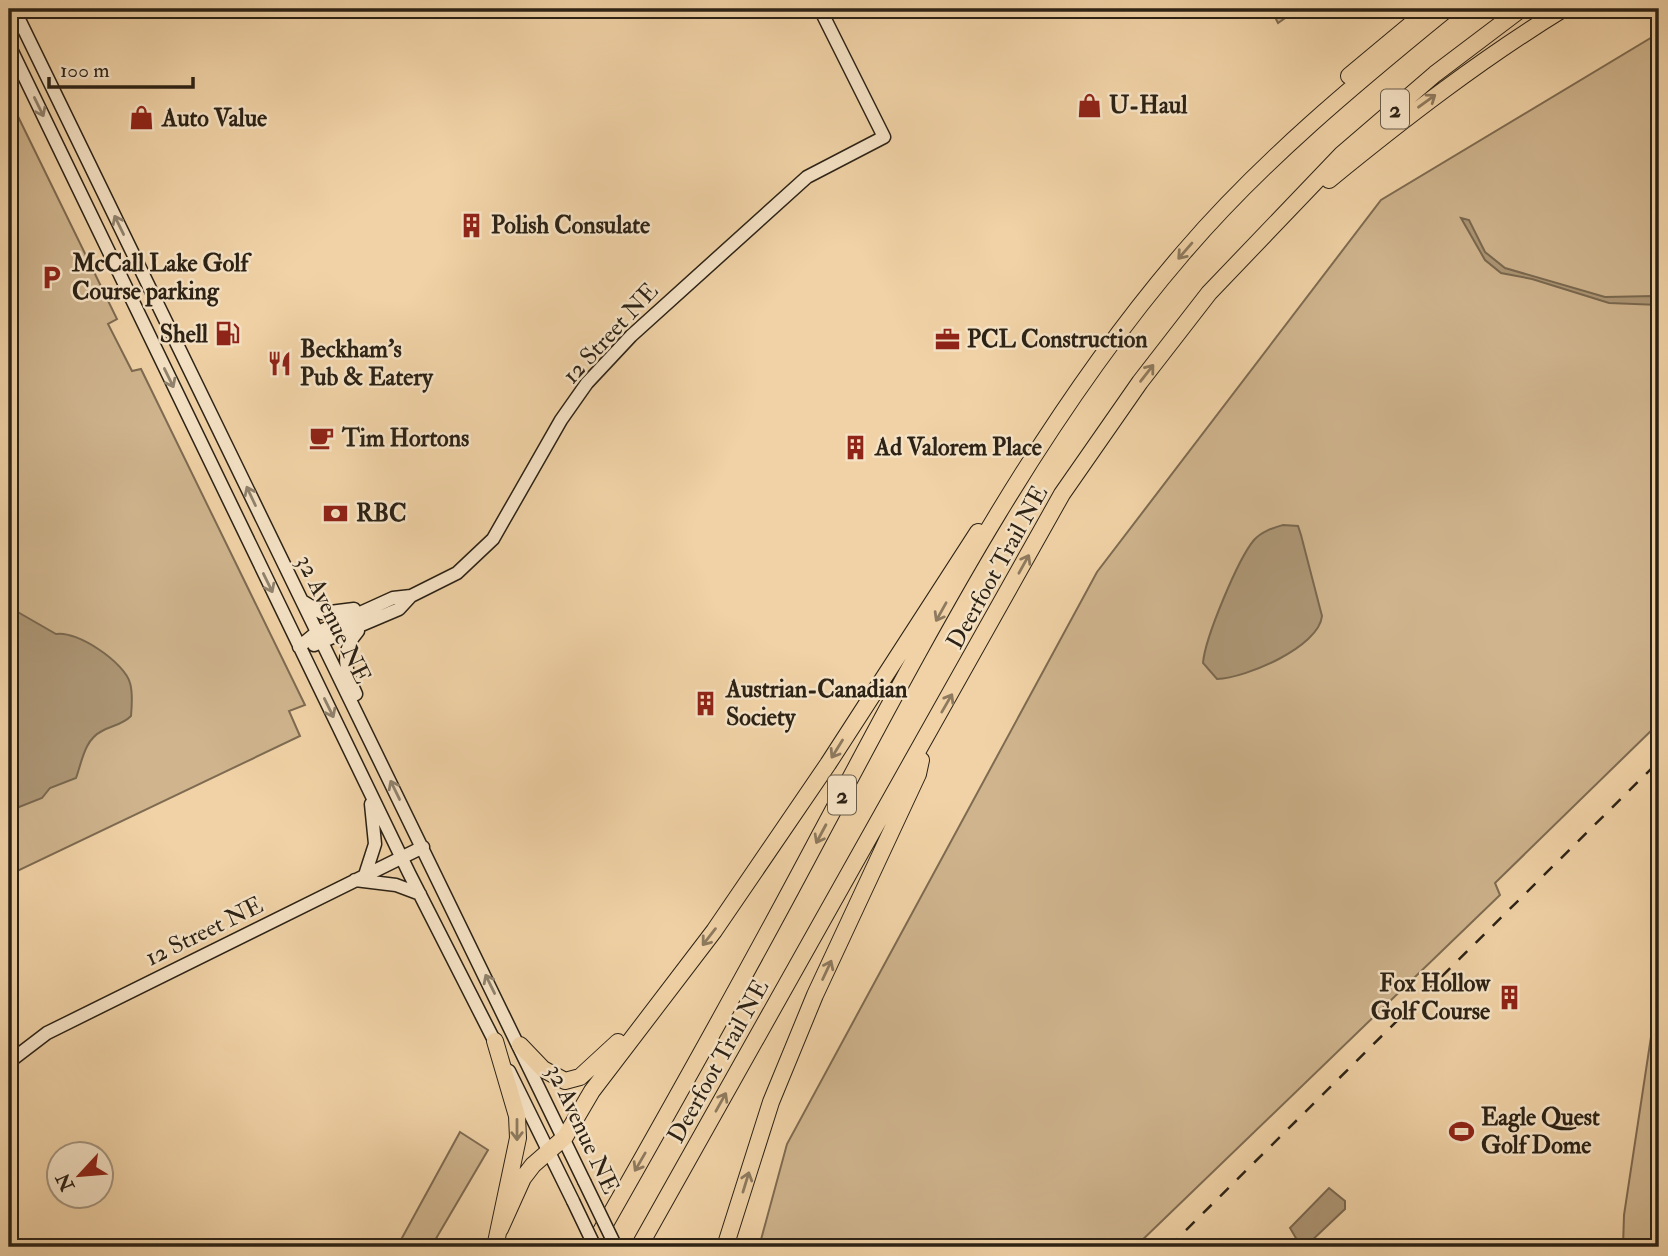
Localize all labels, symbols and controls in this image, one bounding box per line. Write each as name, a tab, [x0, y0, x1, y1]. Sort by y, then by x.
scale bar	[49, 46, 192, 90]
text: 100 m	[60, 57, 110, 84]
place label: U-Haul	[1109, 90, 1188, 121]
road number: 2	[1381, 90, 1409, 128]
shop icon: U-Haul	[1075, 91, 1103, 119]
one-way arrow	[1417, 94, 1436, 109]
one-way arrow	[32, 96, 46, 117]
place label: Auto Value	[161, 103, 267, 134]
shop icon: Auto Value	[128, 104, 156, 132]
place label: Polish Consulate	[491, 210, 650, 241]
building icon: Polish Consulate	[457, 211, 485, 239]
one-way arrow	[112, 215, 126, 236]
one-way arrow	[1177, 242, 1193, 260]
place label: McCall Lake Golf Course parking	[71, 248, 252, 307]
parking icon: McCall Lake Golf Course parking	[38, 263, 66, 291]
street label: 12 Street NE	[556, 276, 665, 391]
place label: Shell	[160, 319, 209, 350]
fuel station icon: Shell	[214, 320, 242, 348]
place label: PCL Construction	[967, 324, 1148, 355]
office icon: PCL Construction	[933, 325, 961, 353]
place label: Beckham's Pub & Eatery	[300, 334, 434, 393]
restaurant icon: Beckham's Pub & Eatery	[266, 349, 294, 377]
one-way arrow	[1140, 364, 1155, 382]
one-way arrow	[163, 367, 177, 388]
place label: Tim Hortons	[341, 423, 469, 454]
cafe icon: Tim Hortons	[308, 424, 336, 452]
place label: Ad Valorem Place	[874, 432, 1042, 463]
building icon: Ad Valorem Place	[841, 433, 869, 461]
street label: Deerfoot Trail NE	[940, 480, 1055, 655]
one-way arrow	[244, 486, 257, 507]
place label: RBC	[356, 498, 406, 529]
bank icon: RBC	[322, 499, 350, 527]
street label: 32 Avenue NE	[289, 550, 378, 689]
one-way arrow	[1017, 554, 1031, 574]
one-way arrow	[262, 572, 276, 593]
one-way arrow	[934, 601, 947, 622]
place label: Austrian-Canadian Society	[725, 674, 908, 733]
building icon: Austrian-Canadian Society	[692, 689, 720, 717]
one-way arrow	[940, 693, 954, 713]
one-way arrow	[323, 697, 336, 718]
one-way arrow	[830, 738, 844, 758]
road number: 2	[828, 776, 856, 814]
one-way arrow	[387, 780, 401, 801]
one-way arrow	[814, 823, 828, 843]
street label: 12 Street NE	[140, 890, 268, 973]
one-way arrow	[702, 927, 717, 946]
one-way arrow	[820, 960, 834, 981]
place label: Fox Hollow Golf Course	[1371, 968, 1491, 1027]
one-way arrow	[483, 974, 496, 995]
street label: Deerfoot Trail NE	[661, 974, 776, 1149]
building icon: Fox Hollow Golf Course	[1496, 983, 1524, 1011]
street label: 32 Avenue NE	[539, 1059, 626, 1199]
one-way arrow	[714, 1093, 728, 1113]
place label: Eagle Quest Golf Dome	[1481, 1102, 1600, 1161]
sports icon: Eagle Quest Golf Dome	[1447, 1117, 1475, 1145]
one-way arrow	[510, 1119, 524, 1142]
north arrow	[46, 1140, 116, 1210]
one-way arrow	[633, 1151, 647, 1171]
text: N	[51, 1168, 81, 1196]
one-way arrow	[740, 1171, 753, 1193]

